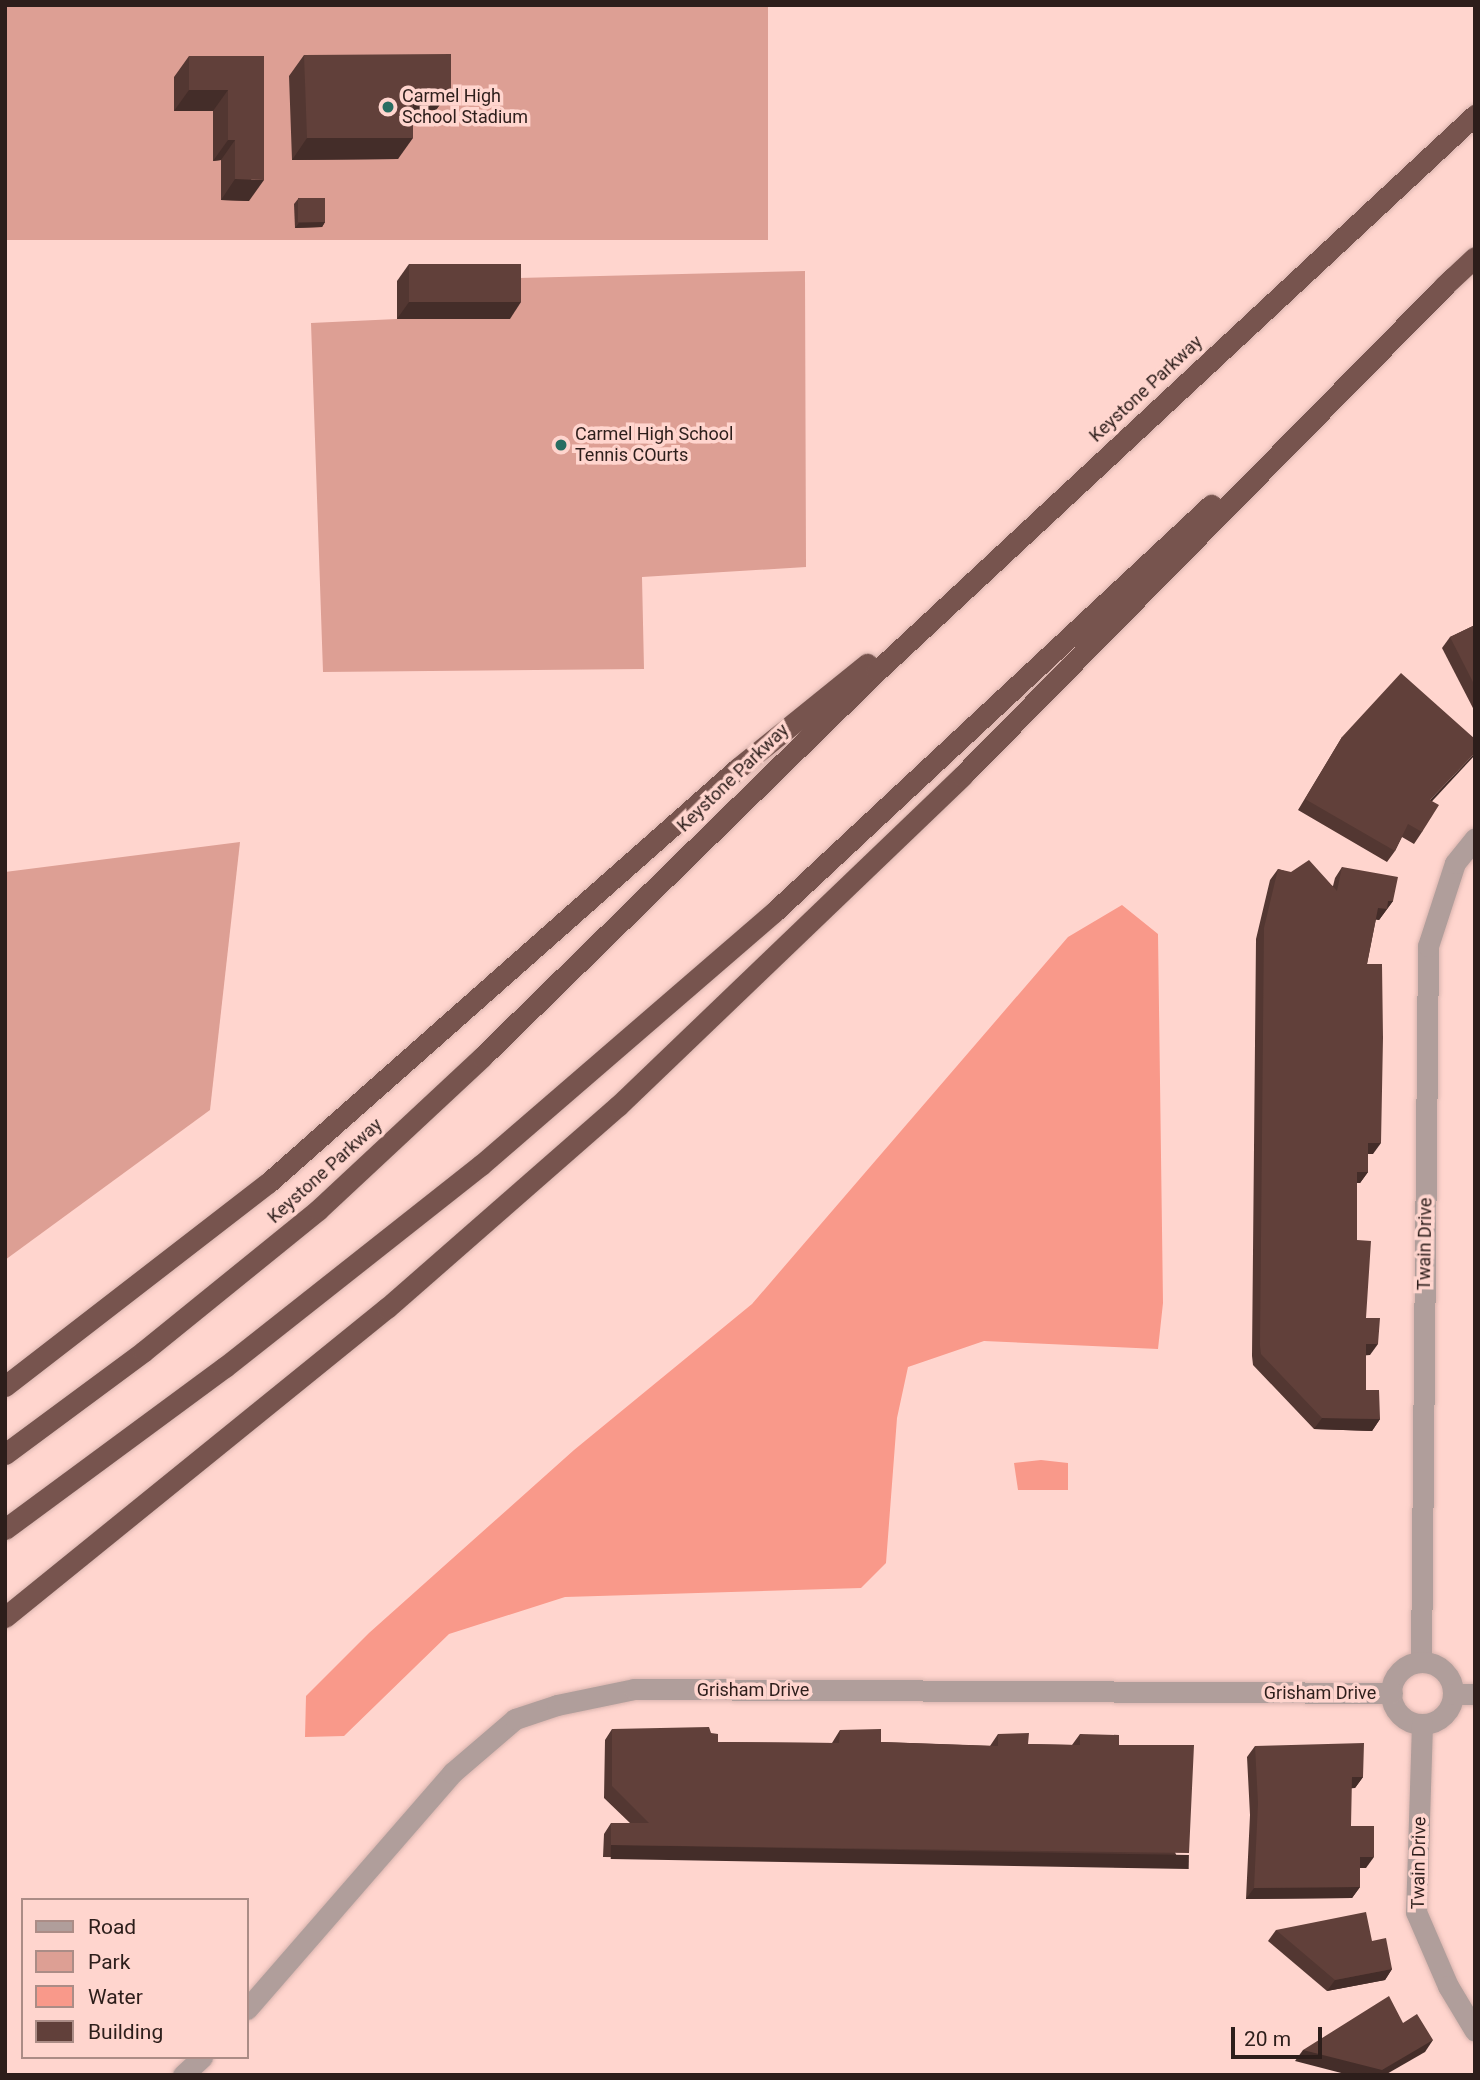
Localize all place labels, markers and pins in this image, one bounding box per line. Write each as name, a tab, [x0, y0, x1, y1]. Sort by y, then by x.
place label: Carmel High School Stadium	[402, 86, 528, 128]
marker: Carmel High School Stadium	[380, 99, 396, 115]
place label: Carmel High School Tennis COurts	[575, 424, 733, 466]
marker: Carmel High School Tennis COurts	[553, 437, 569, 453]

